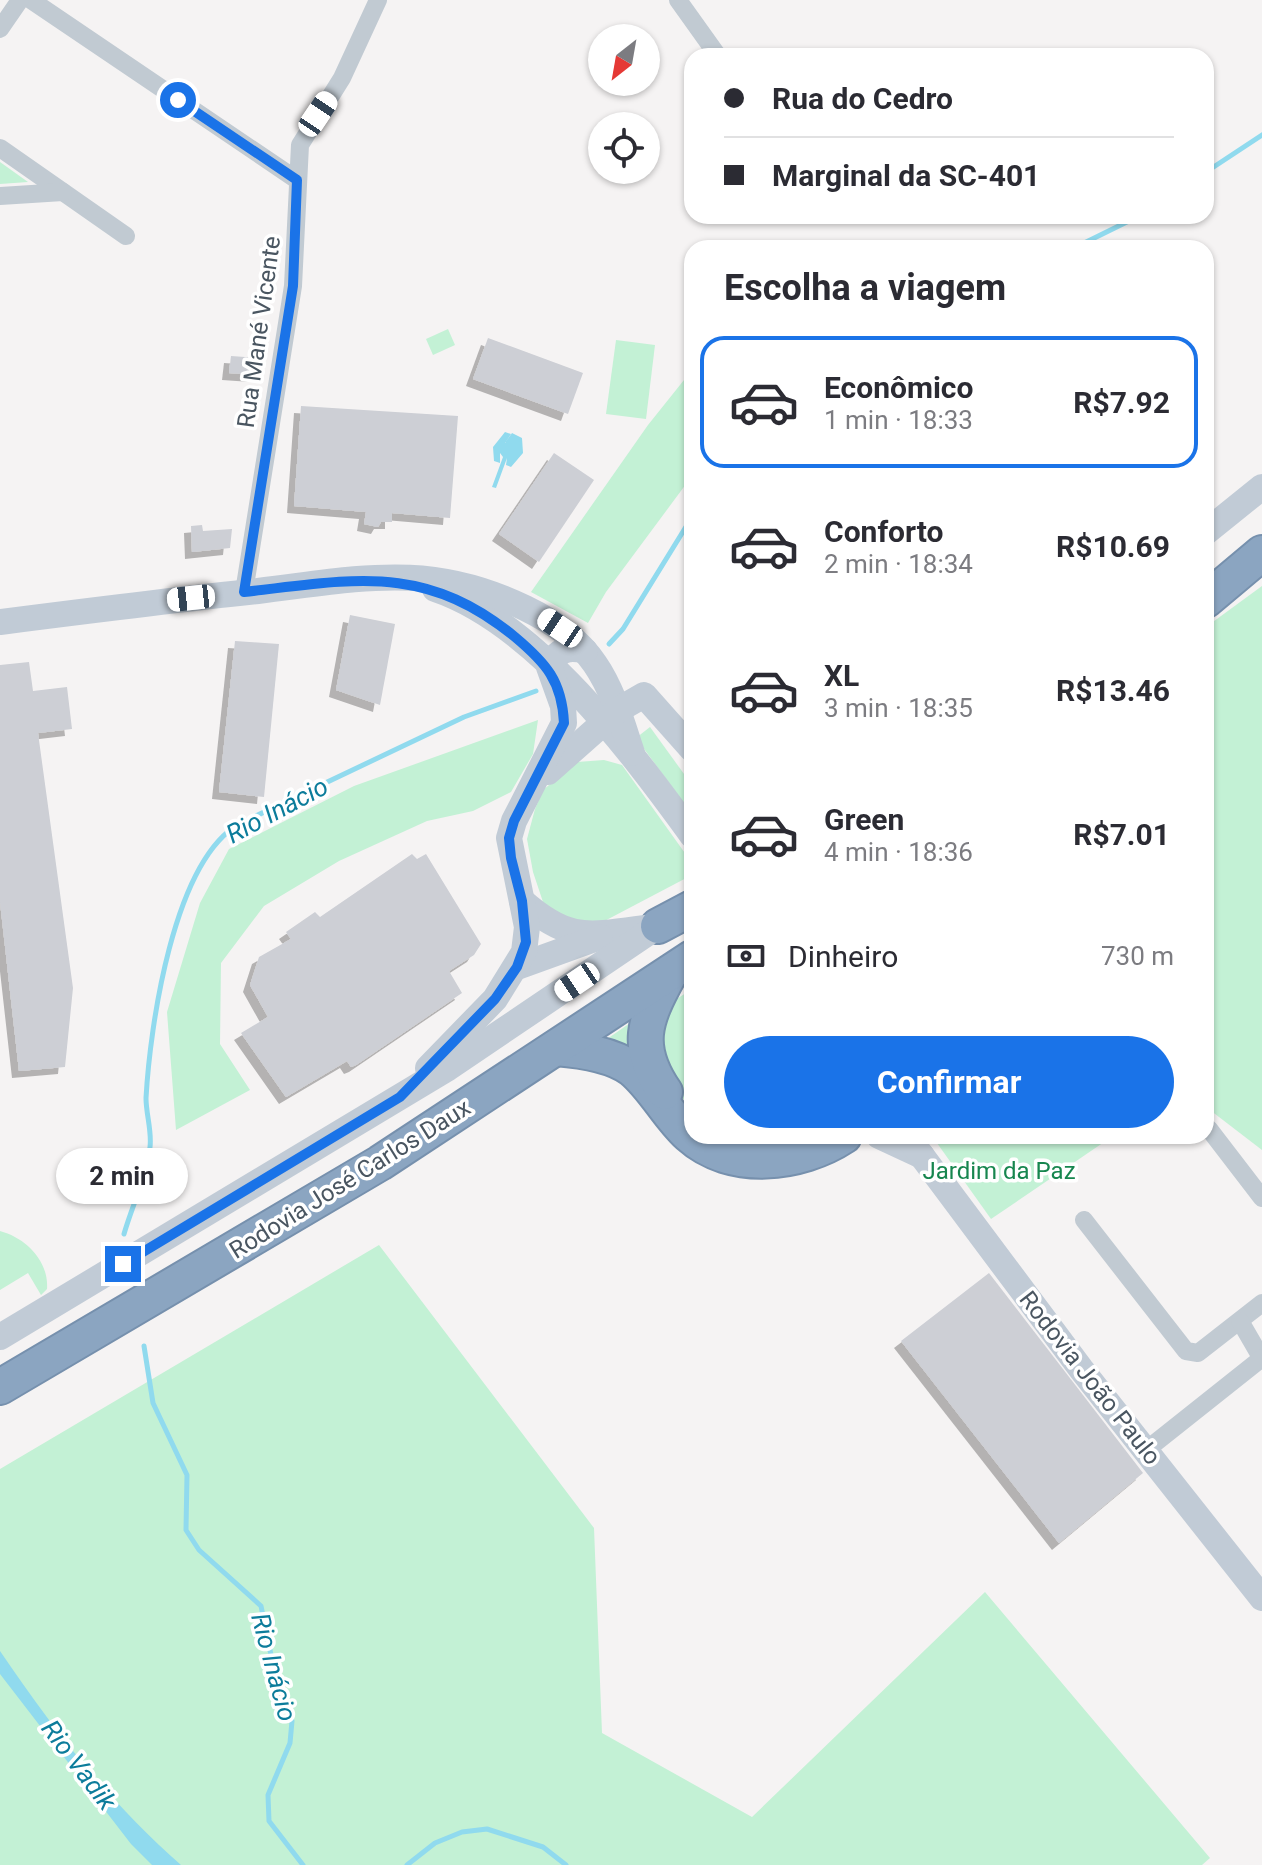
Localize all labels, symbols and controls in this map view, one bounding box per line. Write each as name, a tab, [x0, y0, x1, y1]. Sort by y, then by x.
north arrow	[588, 24, 660, 96]
map controls	[588, 24, 660, 184]
text: Rua do Cedro	[772, 81, 953, 116]
route start	[160, 82, 196, 118]
car	[295, 87, 341, 141]
button: locate	[588, 112, 660, 184]
text: Marginal da SC-401	[772, 158, 1040, 193]
street label: Rua Mané Vicente	[232, 234, 286, 430]
text: Escolha a viagem	[724, 267, 1006, 309]
icon: car	[728, 366, 800, 438]
text: Econômico	[824, 370, 973, 405]
text: R$7.92	[1073, 385, 1170, 420]
text: 1 min · 18:33	[824, 405, 973, 435]
icon: car	[728, 510, 800, 582]
text: Conforto	[824, 514, 943, 549]
text: R$10.69	[1056, 529, 1170, 564]
text: 2 min · 18:34	[824, 549, 973, 579]
car	[166, 584, 216, 612]
car	[533, 605, 587, 651]
icon: car	[728, 654, 800, 726]
text: XL	[824, 658, 859, 693]
text: R$13.46	[1056, 673, 1170, 708]
text: 3 min · 18:35	[824, 693, 973, 723]
water label: Rio Inácio	[221, 771, 333, 849]
icon: car	[728, 798, 800, 870]
text: Green	[824, 802, 904, 837]
text: R$7.01	[1073, 817, 1170, 852]
text: 4 min · 18:36	[824, 837, 973, 867]
icon: cash	[724, 934, 768, 978]
text: Dinheiro	[788, 939, 898, 974]
text: 730 m	[1101, 941, 1174, 971]
car	[550, 959, 604, 1005]
button: Confirmar	[724, 1036, 1174, 1128]
street label: Rodovia José Carlos Daux	[224, 1093, 476, 1265]
callout: 2 min	[57, 1148, 189, 1204]
park label: Jardim da Paz	[922, 1157, 1076, 1185]
text: 2 min	[89, 1161, 155, 1191]
route end	[105, 1246, 141, 1282]
street label: Rodovia João Paulo	[1014, 1286, 1166, 1470]
water label: Rio Inácio	[245, 1610, 303, 1724]
water label: Rio Vadik	[35, 1714, 123, 1817]

